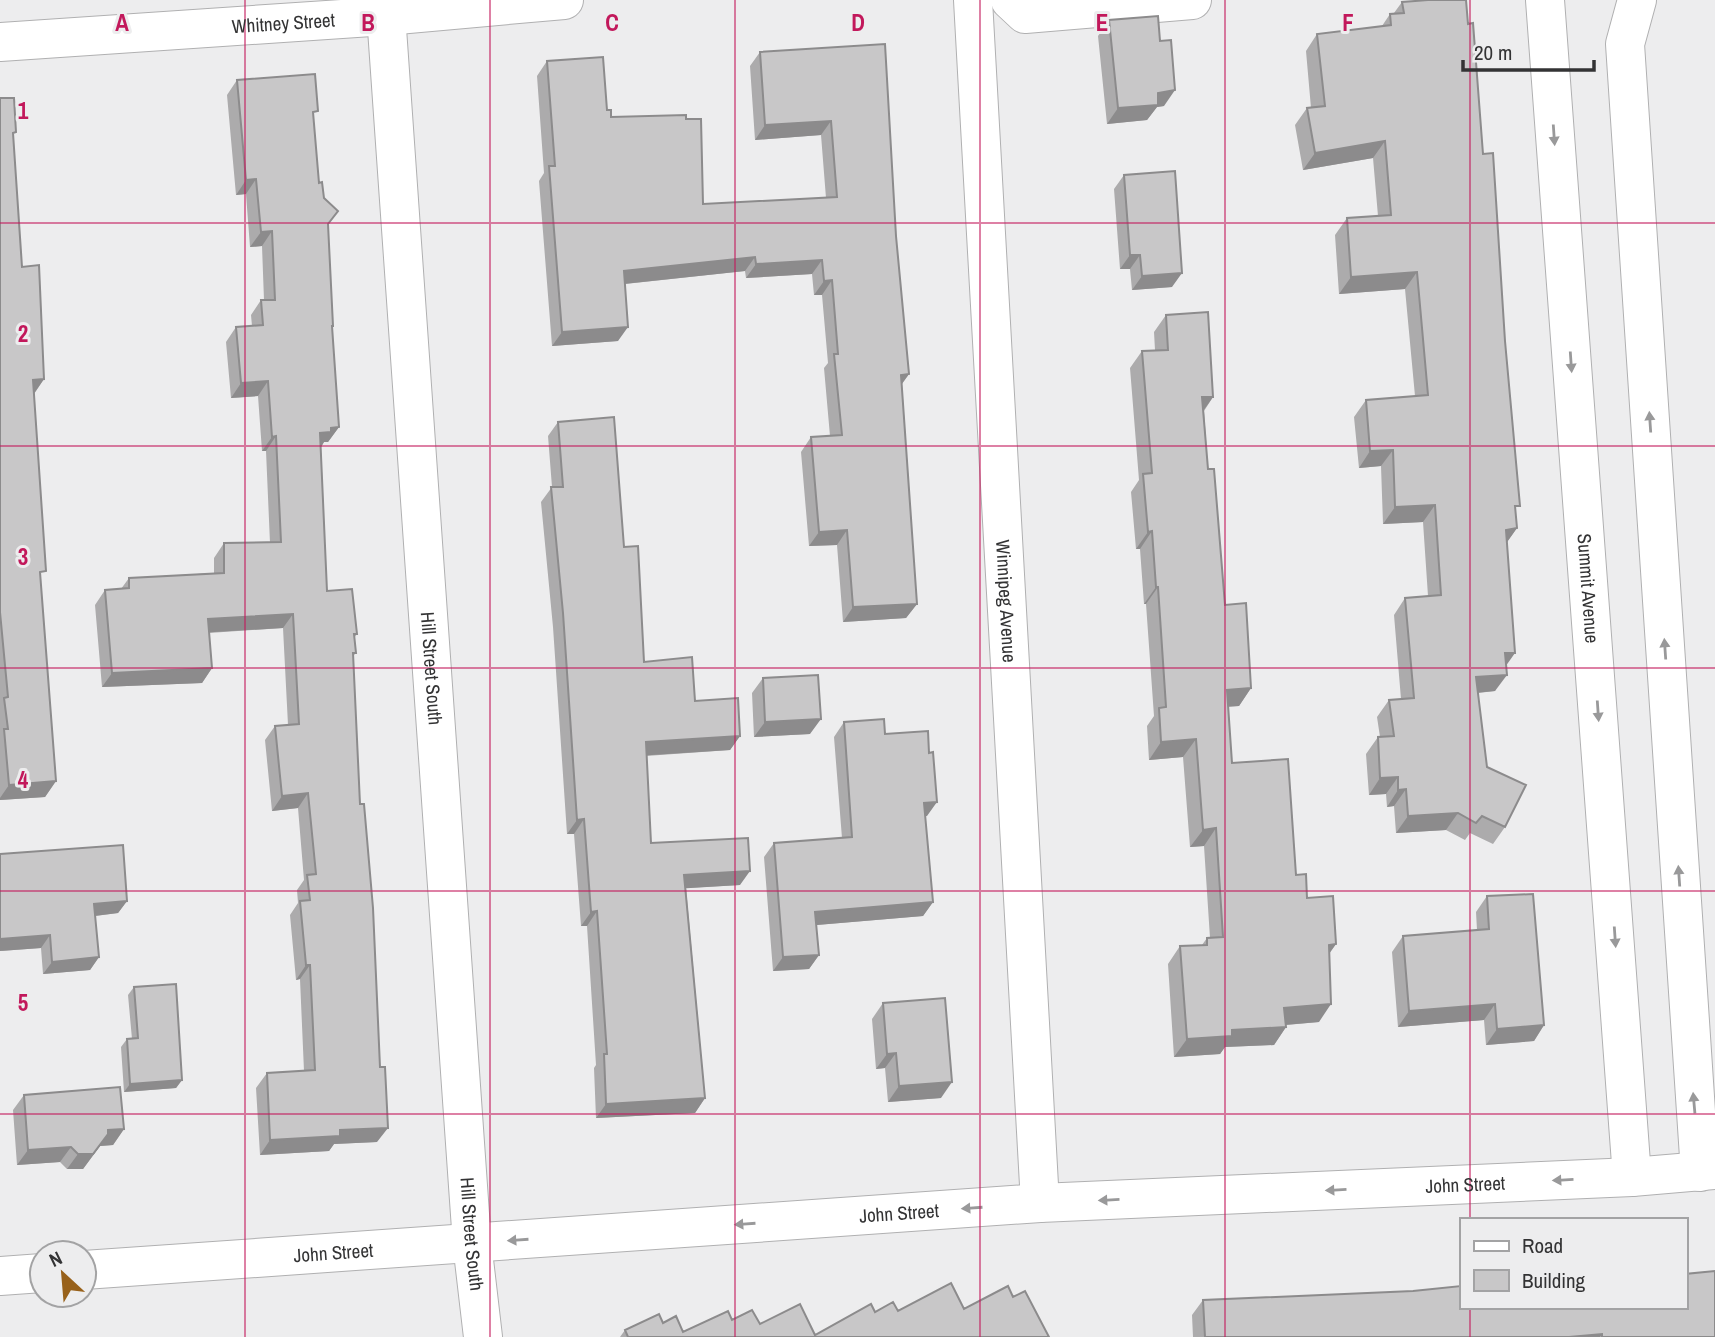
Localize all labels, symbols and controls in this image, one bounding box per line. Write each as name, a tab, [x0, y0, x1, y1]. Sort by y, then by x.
street label: Whitney Street	[231, 6, 336, 39]
text: A	[115, 7, 129, 38]
text: B	[361, 7, 375, 38]
text: C	[605, 7, 619, 38]
text: D	[851, 7, 865, 38]
text: E	[1096, 7, 1108, 38]
text: F	[1342, 7, 1354, 38]
scale bar	[1463, 28, 1594, 72]
text: 20 m	[1474, 38, 1512, 67]
text: 1	[18, 95, 29, 126]
one-way arrow	[1549, 124, 1560, 146]
text: 2	[18, 318, 28, 349]
one-way arrow	[1566, 351, 1577, 373]
one-way arrow	[1644, 411, 1655, 433]
street label: Summit Avenue	[1571, 533, 1606, 644]
street label: Winnipeg Avenue	[990, 539, 1023, 663]
text: 3	[18, 541, 28, 572]
street label: Hill Street South	[415, 611, 449, 726]
one-way arrow	[1659, 638, 1670, 660]
one-way arrow	[1593, 700, 1604, 722]
text: 4	[18, 764, 29, 795]
one-way arrow	[1673, 865, 1684, 887]
one-way arrow	[1610, 927, 1621, 949]
text: 5	[18, 987, 28, 1018]
one-way arrow	[1688, 1092, 1699, 1114]
street label: John Street	[1425, 1170, 1506, 1199]
one-way arrow	[1552, 1175, 1574, 1186]
street label: Hill Street South	[454, 1176, 490, 1292]
one-way arrow	[1325, 1185, 1347, 1196]
one-way arrow	[1098, 1195, 1120, 1206]
street label: John Street	[858, 1197, 940, 1229]
one-way arrow	[961, 1203, 983, 1214]
legend	[1460, 1218, 1687, 1309]
one-way arrow	[734, 1219, 756, 1230]
text: Road	[1522, 1231, 1563, 1260]
one-way arrow	[507, 1235, 529, 1246]
street label: John Street	[293, 1237, 375, 1268]
north arrow	[28, 1239, 98, 1309]
text: N	[45, 1245, 66, 1273]
text: Building	[1522, 1266, 1586, 1295]

